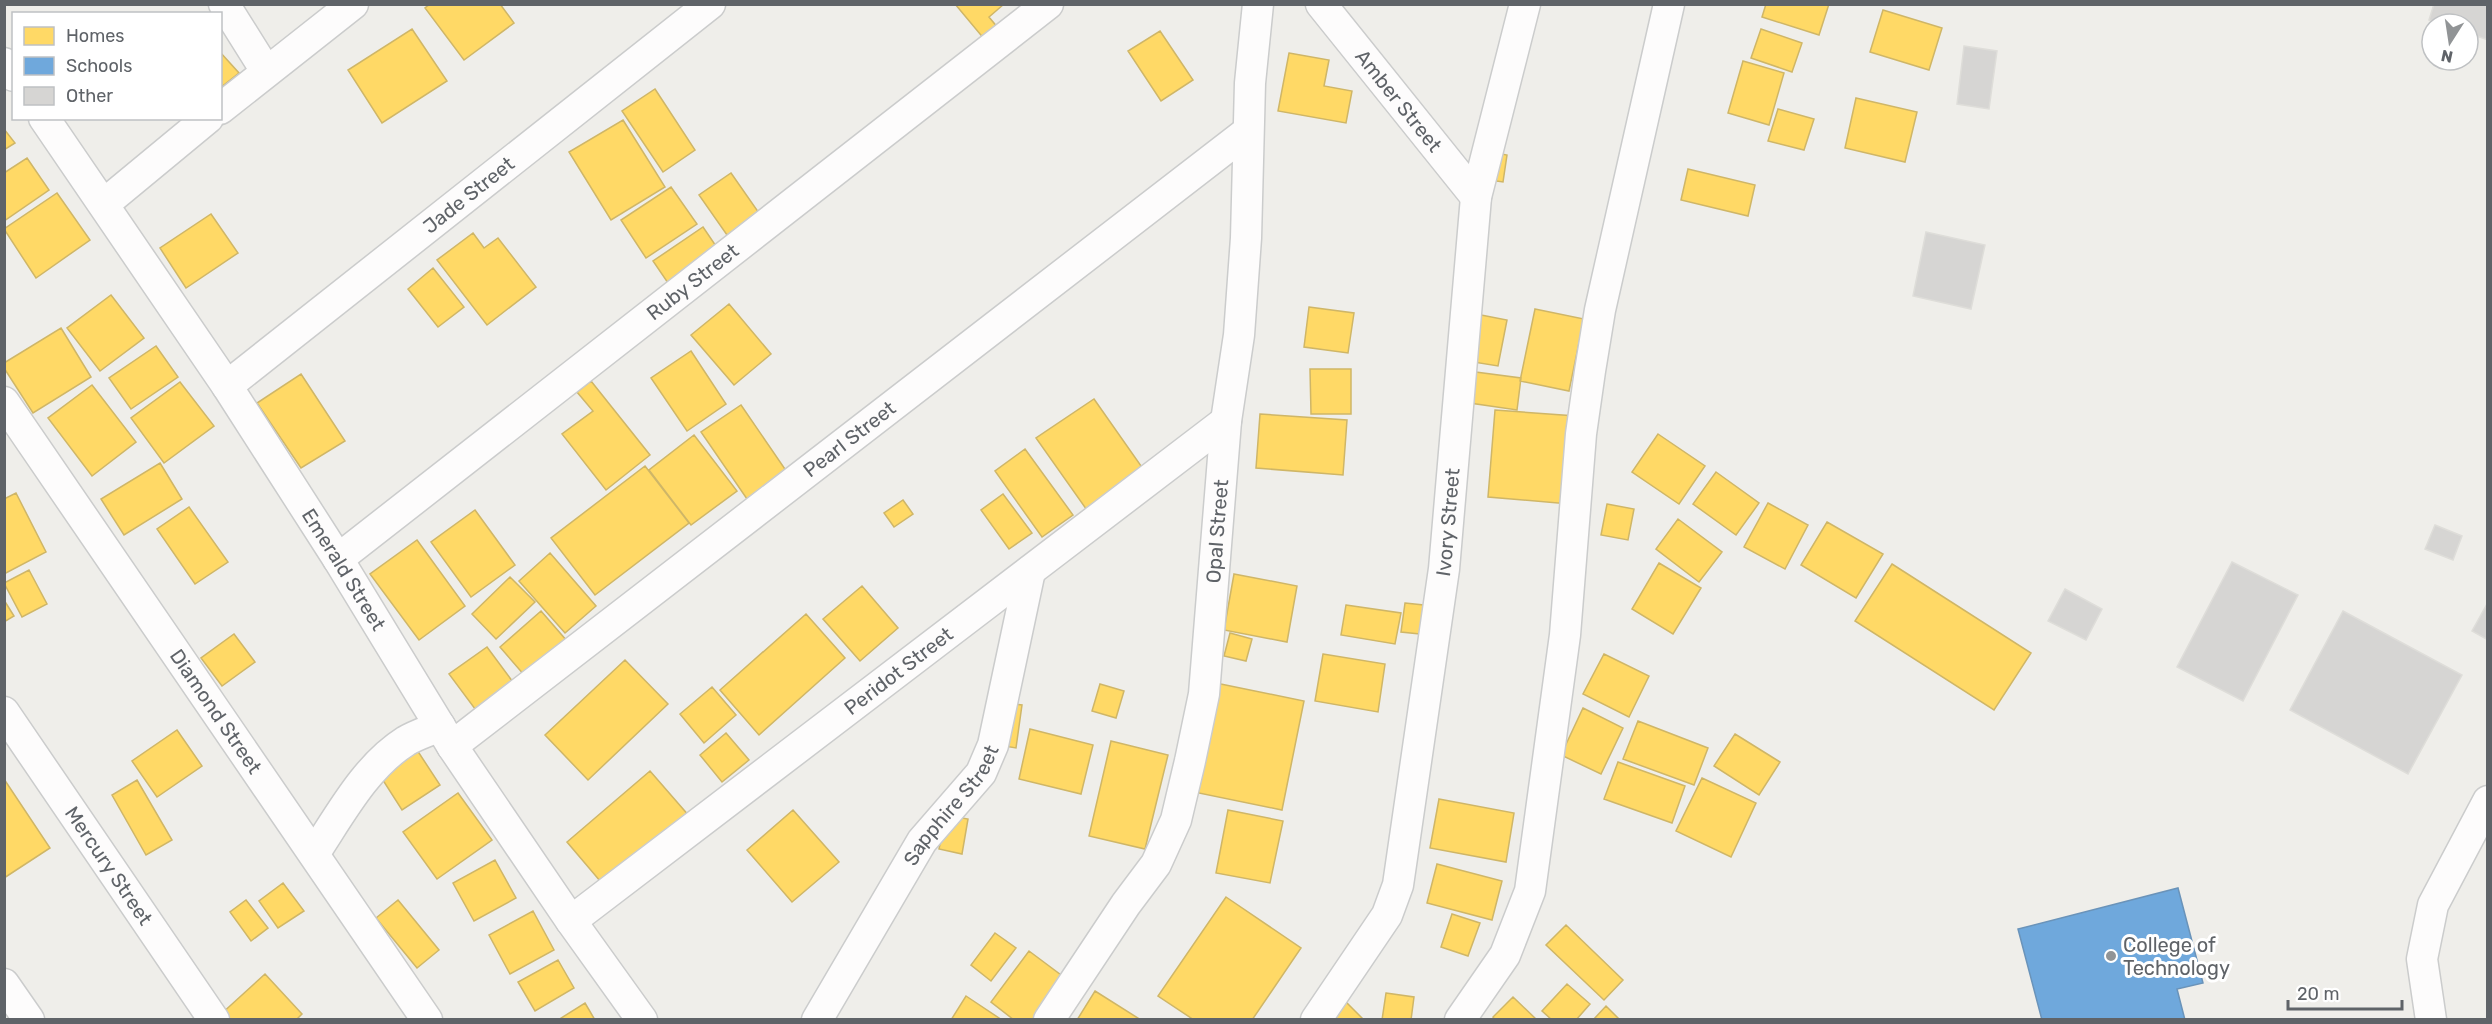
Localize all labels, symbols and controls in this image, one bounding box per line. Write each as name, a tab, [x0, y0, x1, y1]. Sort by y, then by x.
legend	[12, 12, 222, 120]
north arrow	[2420, 12, 2480, 72]
text: Homes	[66, 25, 124, 47]
street label: Amber Street	[1350, 45, 1447, 157]
text: N	[2439, 46, 2455, 67]
text: Schools	[66, 55, 132, 77]
text: Other	[66, 85, 113, 107]
street label: Jade Street	[418, 151, 519, 238]
street label: Ruby Street	[642, 238, 743, 325]
street label: Pearl Street	[798, 396, 900, 482]
street label: Ivory Street	[1431, 467, 1465, 578]
street label: Opal Street	[1201, 478, 1233, 584]
street label: Emerald Street	[297, 504, 391, 635]
street label: Peridot Street	[839, 622, 958, 720]
street label: Diamond Street	[165, 645, 267, 779]
street label: Sapphire Street	[898, 741, 1004, 870]
street label: Mercury Street	[60, 802, 158, 930]
place label: College of Technology	[2123, 933, 2230, 980]
marker: College of Technology	[2104, 949, 2118, 963]
scale bar	[2288, 973, 2402, 1011]
text: 20 m	[2297, 983, 2339, 1005]

